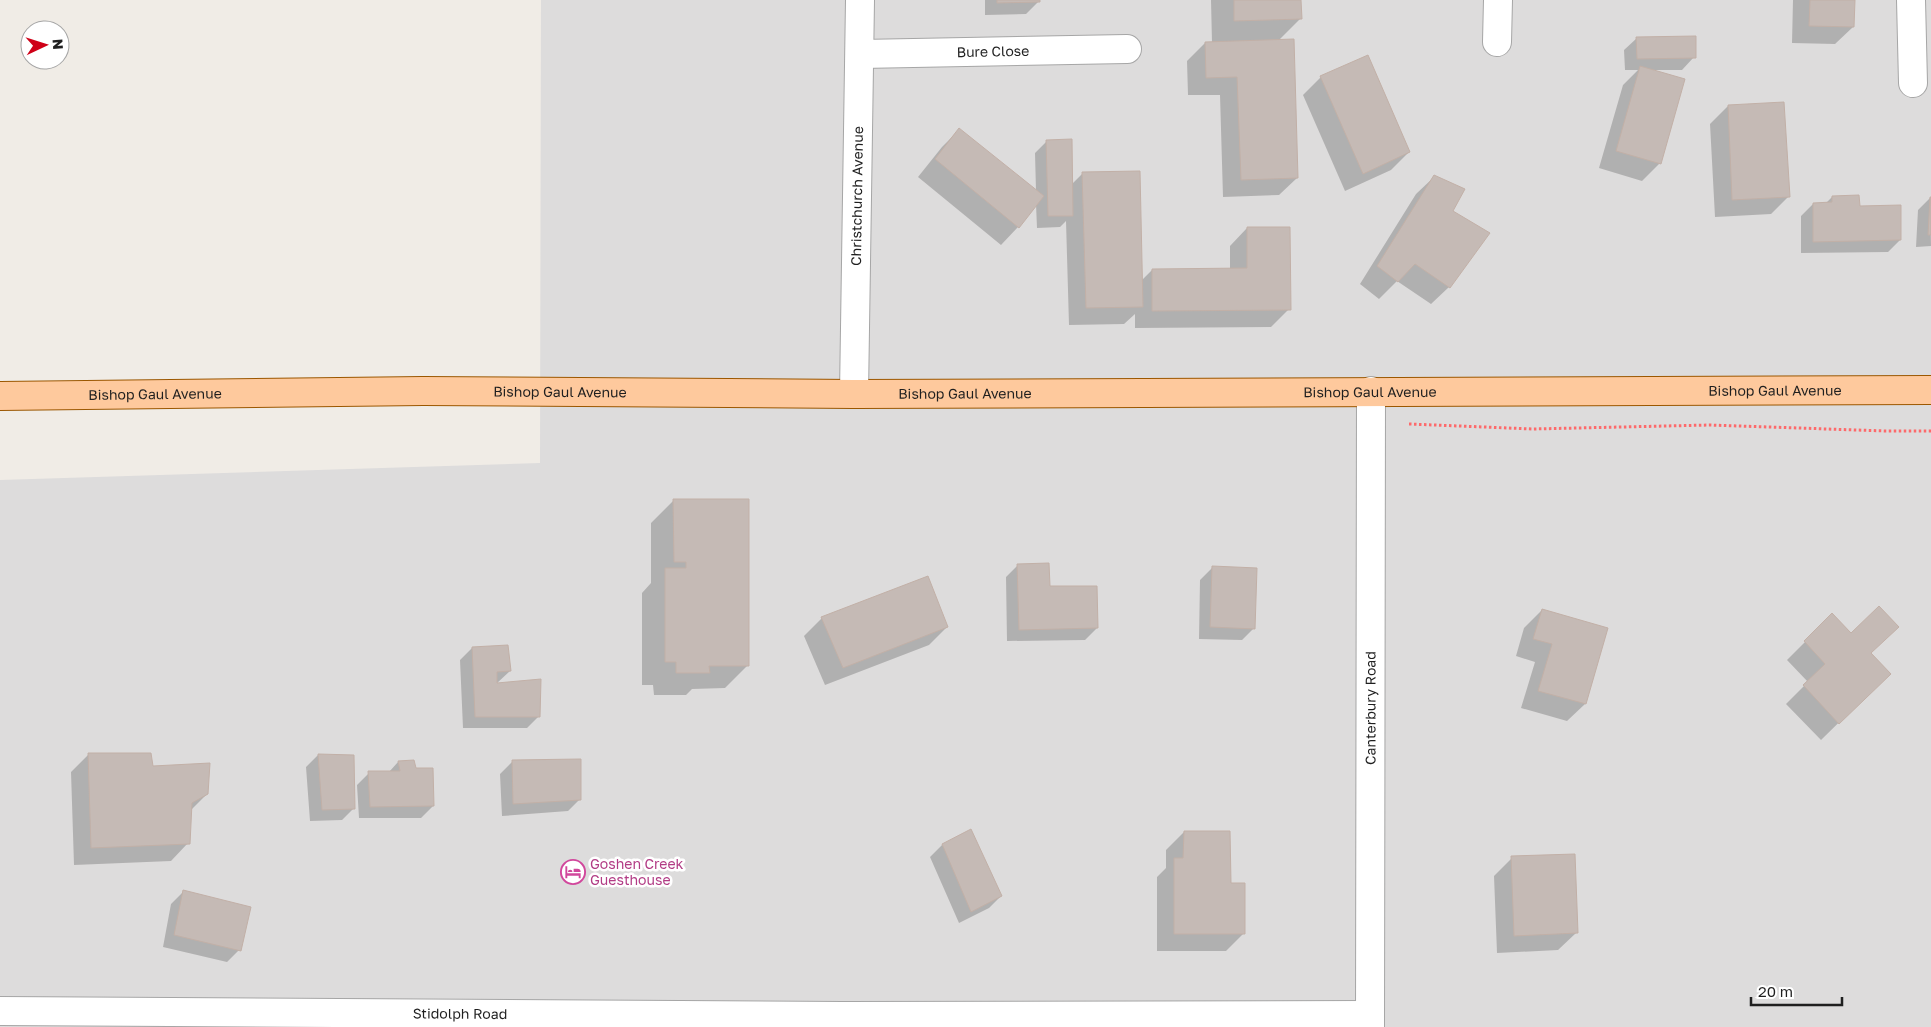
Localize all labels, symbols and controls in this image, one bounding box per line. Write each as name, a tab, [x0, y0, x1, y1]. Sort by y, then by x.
north arrow	[20, 20, 70, 70]
text: N	[50, 38, 67, 50]
street label: Bure Close	[956, 42, 1029, 60]
street label: Christchurch Avenue	[847, 126, 866, 266]
street label: Bishop Gaul Avenue	[1708, 381, 1842, 399]
street label: Bishop Gaul Avenue	[493, 382, 627, 400]
street label: Bishop Gaul Avenue	[1303, 383, 1437, 400]
street label: Bishop Gaul Avenue	[88, 384, 222, 403]
street label: Bishop Gaul Avenue	[898, 384, 1032, 402]
street label: Canterbury Road	[1361, 651, 1379, 765]
place label: Goshen Creek Guesthouse	[590, 855, 684, 888]
hotel icon: Goshen Creek Guesthouse	[560, 859, 586, 885]
scale bar	[1751, 974, 1842, 1006]
text: 20 m	[1758, 982, 1793, 1000]
street label: Stidolph Road	[413, 1004, 507, 1022]

